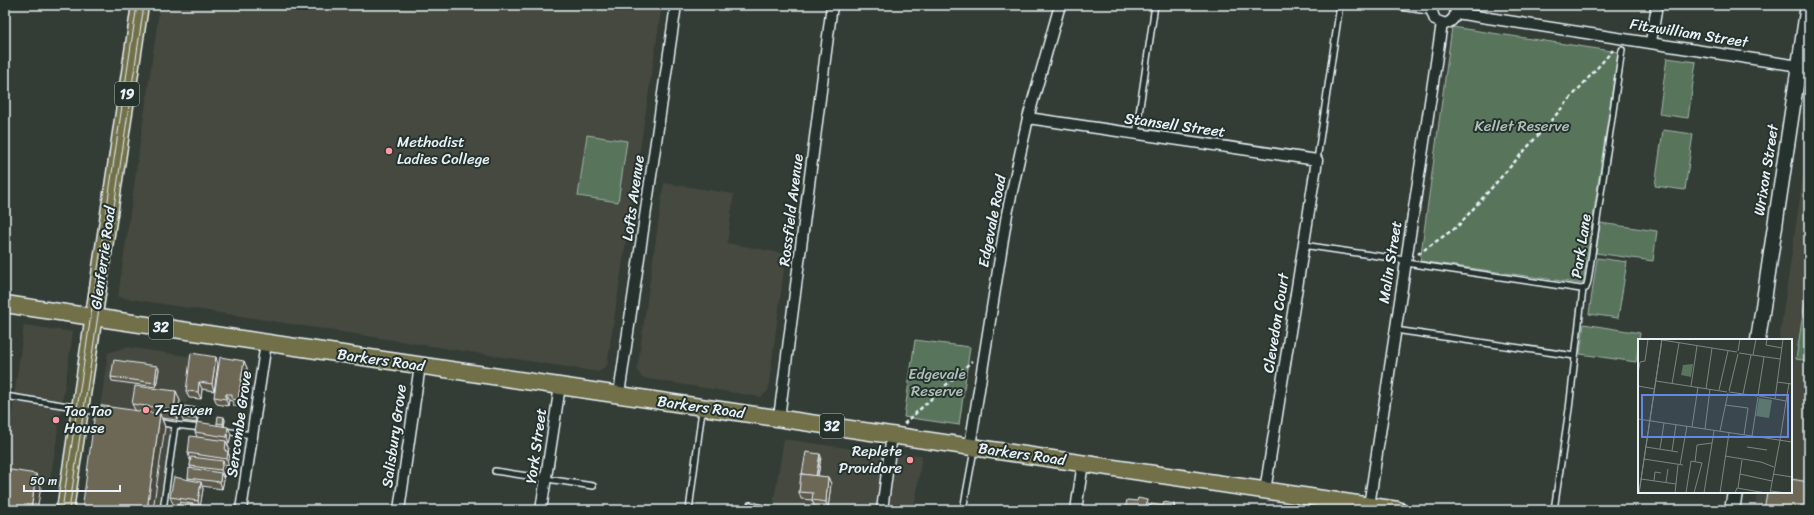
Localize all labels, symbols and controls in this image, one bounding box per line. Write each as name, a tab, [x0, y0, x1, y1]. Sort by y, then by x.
street label: Fitzwilliam Street	[1628, 11, 1751, 55]
road number: 19	[115, 82, 139, 106]
street label: Stansell Street	[1123, 105, 1227, 145]
park label: Kellet Reserve	[1475, 113, 1570, 139]
street label: Wrixon Street	[1746, 121, 1786, 218]
place label: Methodist Ladies College	[397, 129, 490, 172]
marker: Methodist Ladies College	[384, 146, 394, 156]
street label: Rossfield Avenue	[771, 152, 811, 268]
street label: Lofts Avenue	[614, 153, 652, 243]
street label: Edgevale Road	[970, 172, 1014, 269]
street label: Glenferrie Road	[83, 204, 123, 311]
street label: Park Lane	[1563, 212, 1599, 280]
street label: Malin Street	[1371, 218, 1409, 305]
street label: Clevedon Court	[1255, 270, 1297, 375]
road number: 32	[149, 315, 173, 339]
inset map	[1638, 339, 1792, 493]
street label: Barkers Road	[336, 341, 427, 379]
park label: Edgevale Reserve	[908, 361, 966, 404]
street label: Sercombe Grove	[219, 369, 259, 479]
street label: Salisbury Grove	[374, 382, 414, 489]
street label: Barkers Road	[656, 388, 747, 426]
place label: 7-Eleven	[154, 397, 213, 423]
place label: Tao Tao House	[64, 398, 112, 441]
marker: 7-Eleven	[141, 405, 151, 415]
street label: York Street	[518, 406, 554, 485]
road number: 32	[820, 414, 844, 438]
marker: Tao Tao House	[51, 415, 61, 425]
street label: Barkers Road	[977, 435, 1068, 473]
place label: Replete Providore	[839, 438, 902, 481]
marker: Replete Providore	[905, 455, 915, 465]
scale bar	[24, 467, 120, 493]
text: 50 m	[30, 470, 57, 492]

